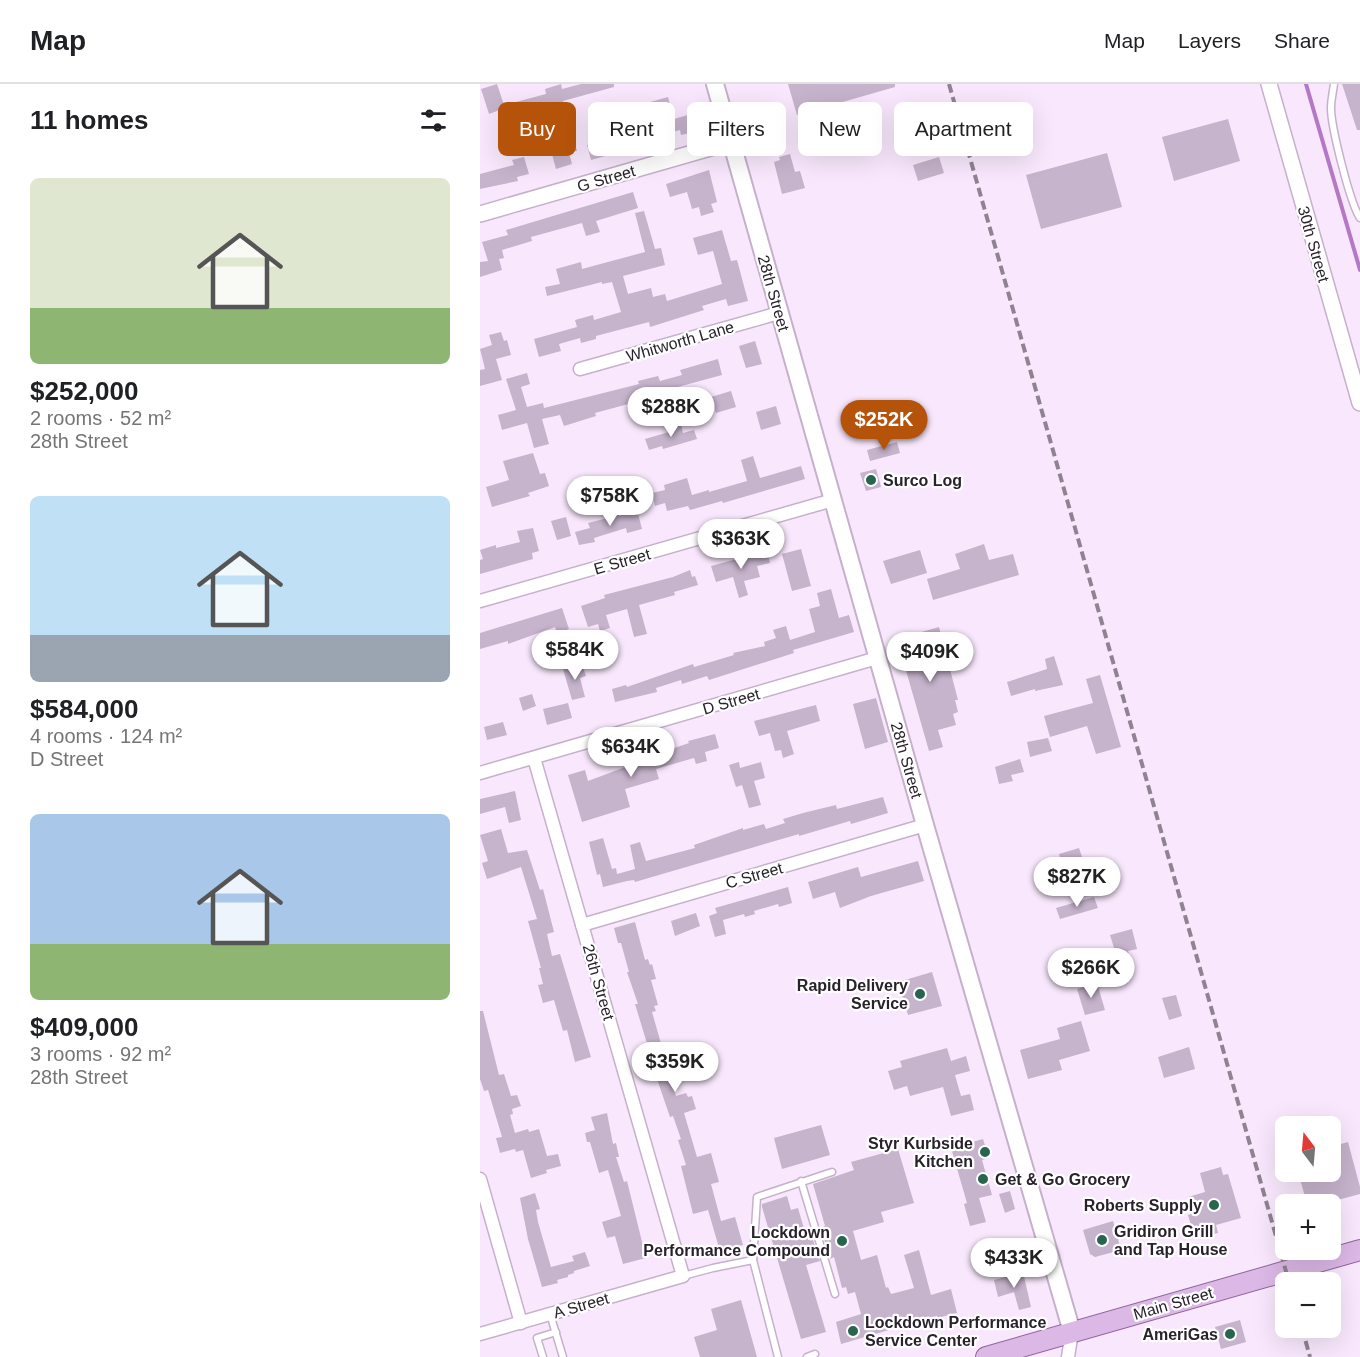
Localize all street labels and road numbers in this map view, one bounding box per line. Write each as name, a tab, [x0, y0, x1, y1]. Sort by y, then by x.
street label: G Street	[575, 162, 638, 195]
street label: 30th Street	[1295, 204, 1333, 285]
street label: 28th Street	[755, 253, 793, 334]
street label: Whitworth Lane	[624, 318, 736, 365]
street label: E Street	[592, 545, 653, 578]
street label: D Street	[701, 685, 762, 718]
street label: 28th Street	[888, 720, 926, 801]
street label: C Street	[724, 859, 785, 892]
street label: 26th Street	[580, 942, 618, 1023]
street label: Main Street	[1131, 1284, 1215, 1323]
street label: A Street	[551, 1289, 611, 1321]

